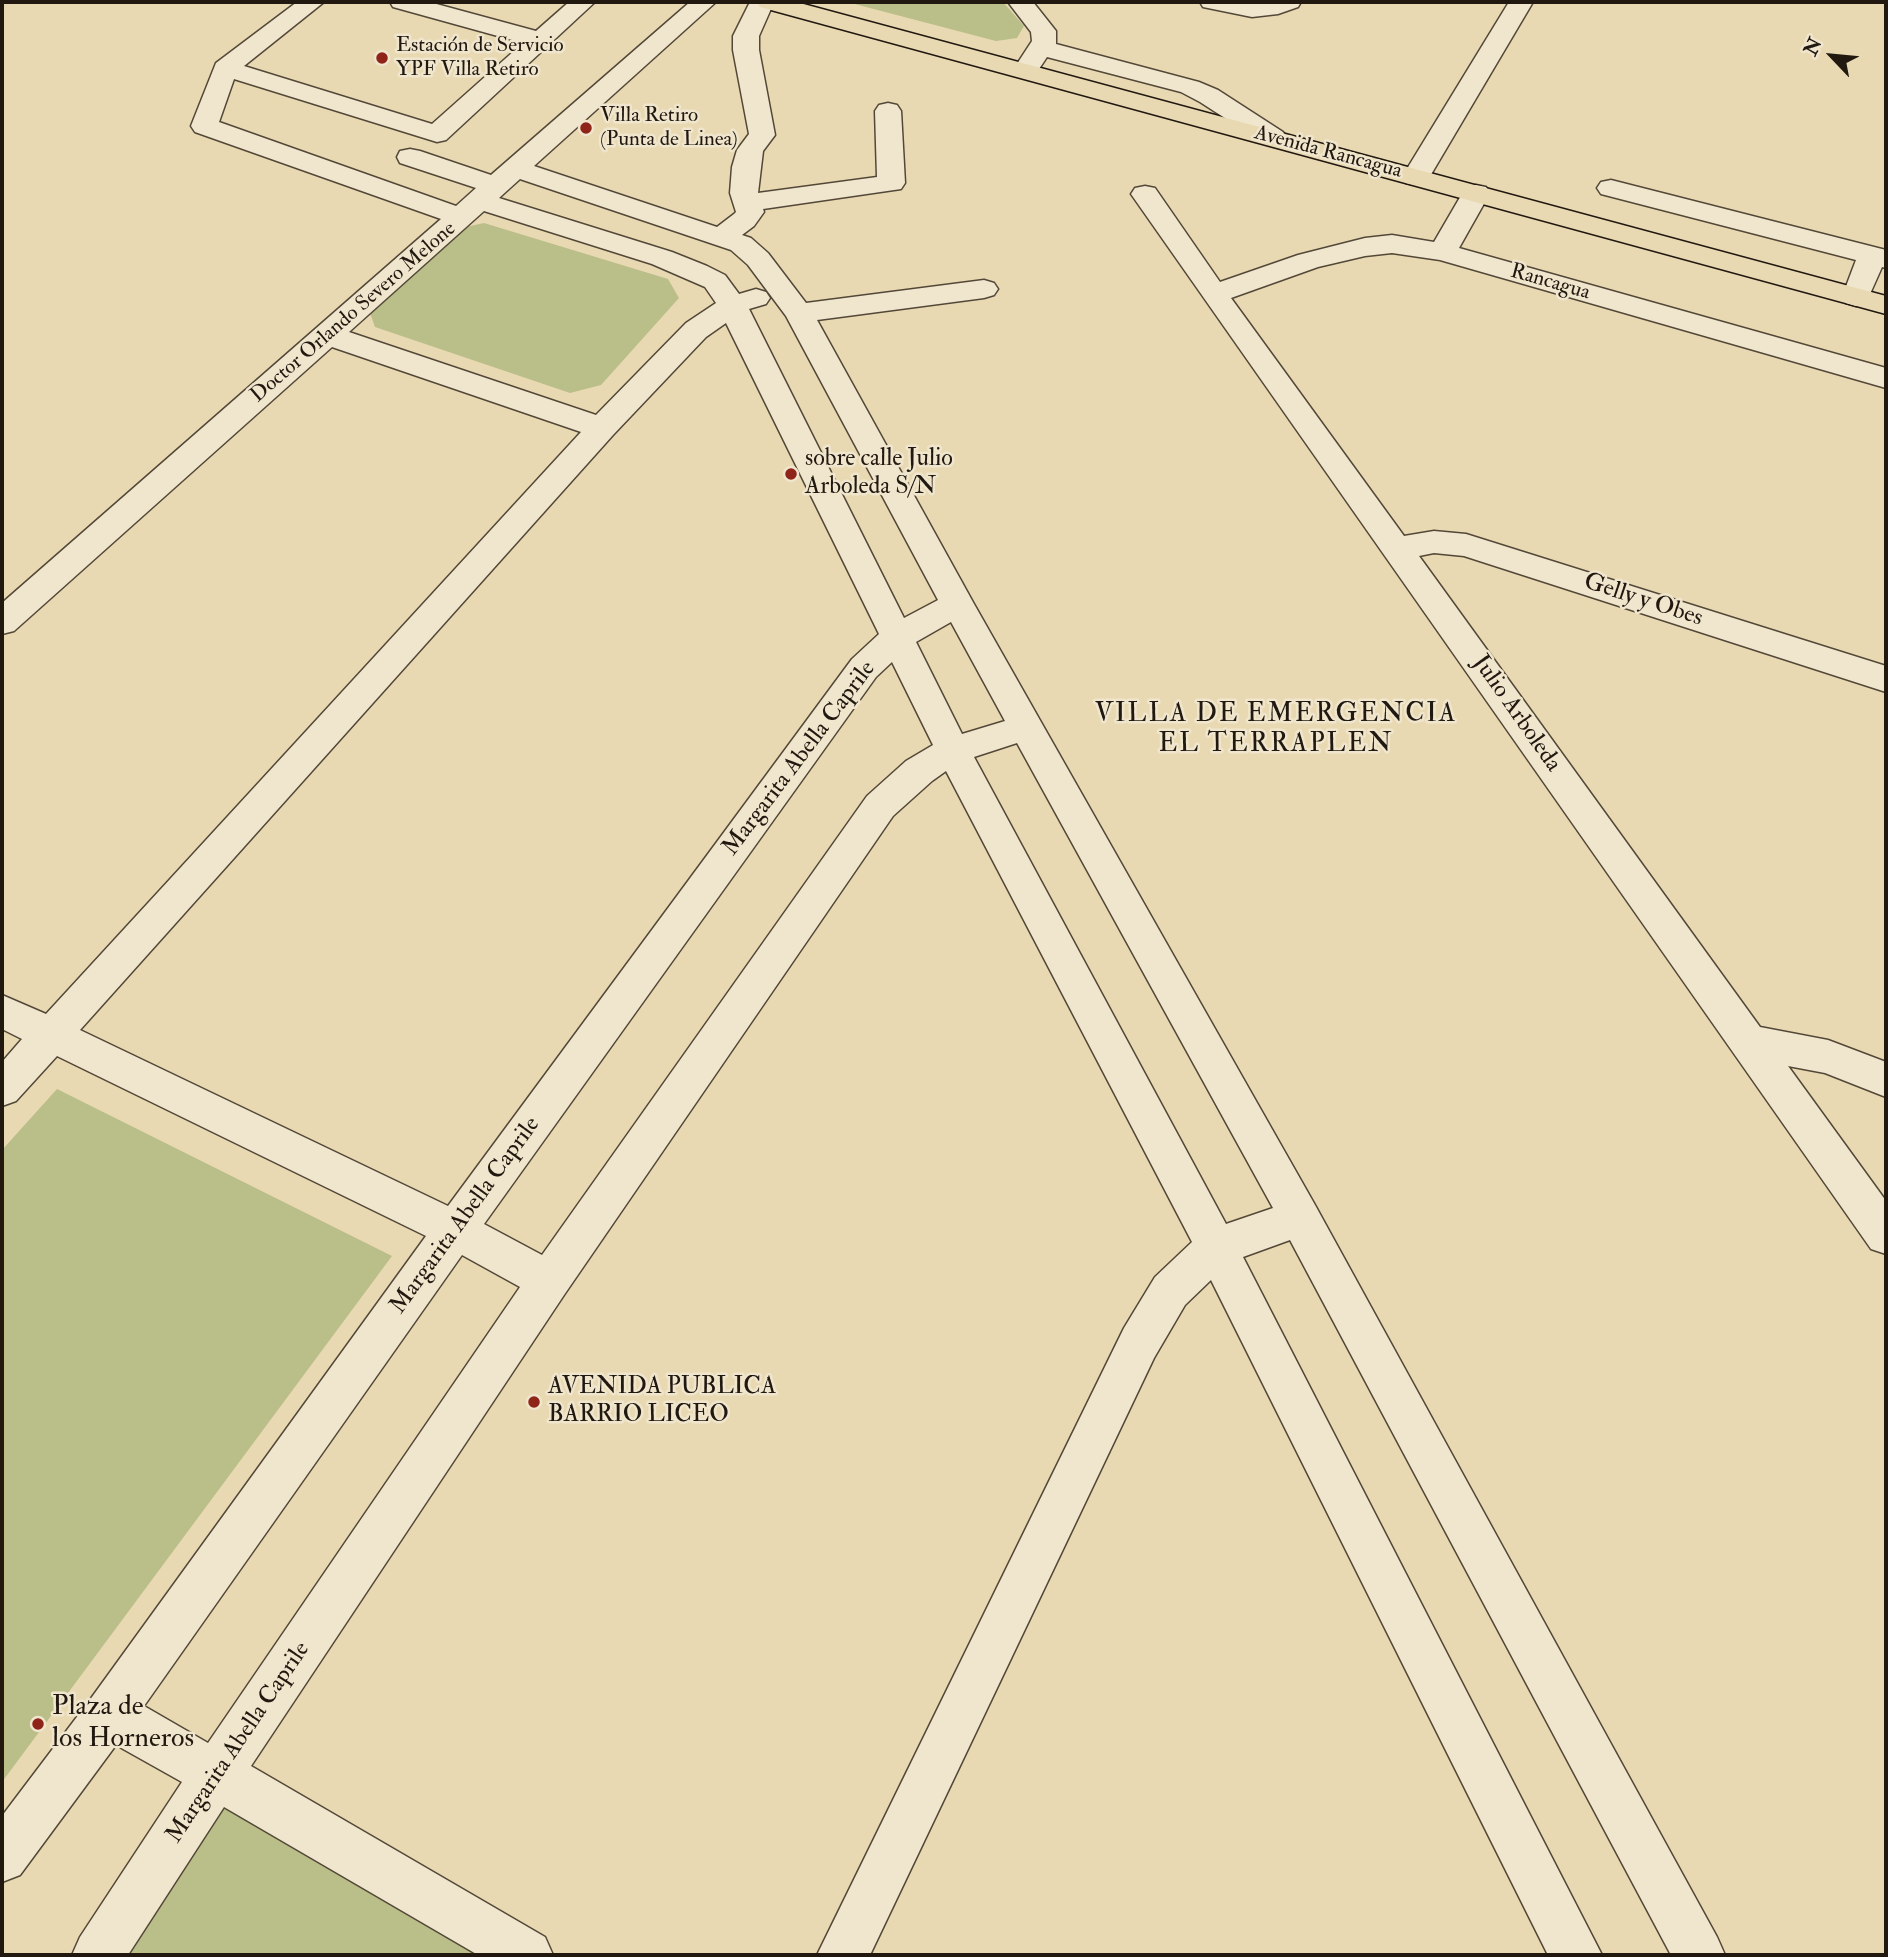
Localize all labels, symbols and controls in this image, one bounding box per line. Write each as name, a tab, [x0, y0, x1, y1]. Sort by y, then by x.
north arrow	[1797, 21, 1867, 91]
place label: Estación de Servicio YPF Villa Retiro	[396, 33, 564, 83]
text: N	[1799, 34, 1828, 60]
marker: Estación de Servicio YPF Villa Retiro	[374, 50, 390, 66]
place label: Villa Retiro (Punta de Linea)	[600, 103, 738, 153]
marker: Villa Retiro (Punta de Linea)	[578, 120, 594, 136]
street label: Avenida Rancagua	[1251, 121, 1405, 185]
street label: Doctor Orlando Severo Melone	[246, 217, 462, 409]
street label: Rancagua	[1507, 260, 1593, 306]
place label: sobre calle Julio Arboleda S/N	[805, 446, 953, 502]
marker: sobre calle Julio Arboleda S/N	[783, 466, 799, 482]
street label: Gelly y Obes	[1580, 568, 1706, 634]
street label: Julio Arboleda	[1465, 650, 1567, 778]
street label: Margarita Abella Caprile	[717, 656, 883, 862]
district label: VILLA DE EMERGENCIA EL TERRAPLEN	[1097, 699, 1455, 760]
street label: Margarita Abella Caprile	[385, 1112, 547, 1320]
place label: AVENIDA PUBLICA BARRIO LICEO	[548, 1374, 776, 1430]
marker: AVENIDA PUBLICA BARRIO LICEO	[526, 1394, 542, 1410]
street label: Margarita Abella Caprile	[161, 1637, 317, 1849]
place label: Plaza de los Horneros	[52, 1691, 194, 1757]
marker: Plaza de los Horneros	[30, 1716, 46, 1732]

